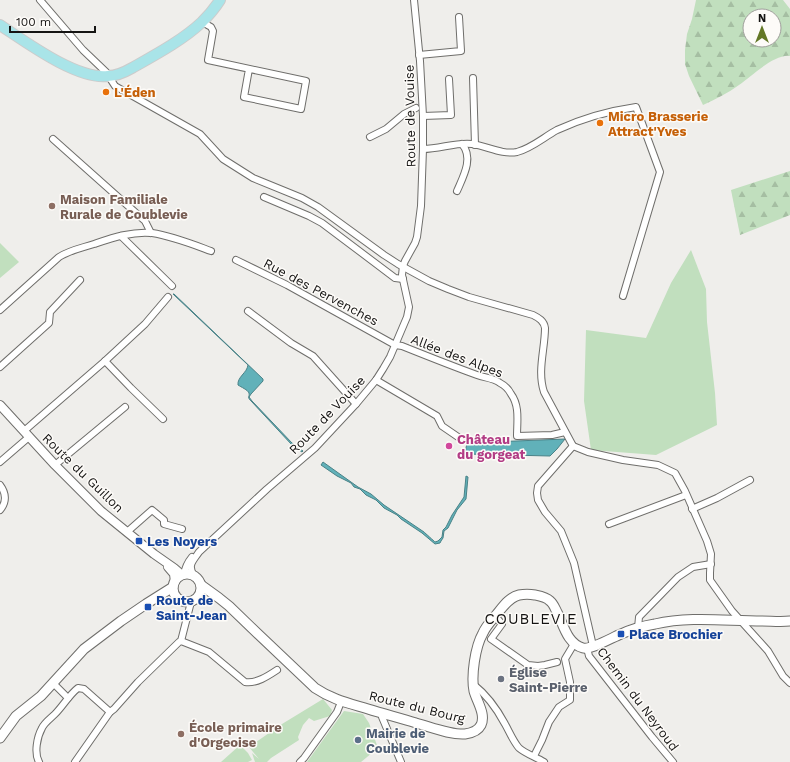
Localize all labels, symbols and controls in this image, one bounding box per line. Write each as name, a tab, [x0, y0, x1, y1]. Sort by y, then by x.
scale bar	[10, 8, 95, 34]
north arrow	[742, 8, 782, 48]
text: N	[758, 12, 766, 25]
text: 100 m	[16, 15, 51, 29]
street label: Route de Vouise	[402, 65, 418, 167]
place label: L'Éden	[114, 84, 156, 100]
marker: L'Éden	[101, 87, 111, 97]
place label: Micro Brasserie Attract'Yves	[608, 109, 709, 139]
marker: Micro Brasserie Attract'Yves	[595, 118, 605, 128]
place label: Maison Familiale Rurale de Coublevie	[60, 192, 188, 222]
marker: Maison Familiale Rurale de Coublevie	[47, 201, 57, 211]
street label: Rue des Pervenches	[261, 255, 381, 329]
street label: Allée des Alpes	[409, 332, 505, 381]
street label: Route de Vouise	[286, 373, 368, 457]
street label: Route du Guillon	[39, 430, 127, 516]
place label: Château du gorgeat	[457, 432, 526, 462]
marker: Château du gorgeat	[444, 441, 454, 451]
place label: Les Noyers	[147, 534, 217, 549]
marker: Les Noyers	[134, 536, 144, 546]
place label: Route de Saint-Jean	[156, 593, 227, 623]
marker: Route de Saint-Jean	[143, 602, 153, 612]
district label: COUBLEVIE	[484, 610, 578, 628]
place label: Place Brochier	[629, 627, 723, 642]
marker: Place Brochier	[616, 629, 626, 639]
street label: Chemin du Neyroud	[594, 644, 682, 754]
place label: Église Saint-Pierre	[509, 664, 588, 695]
marker: Église Saint-Pierre	[496, 674, 506, 684]
street label: Route du Bourg	[367, 688, 467, 726]
place label: École primaire d'Orgeoise	[189, 719, 282, 750]
place label: Mairie de Coublevie	[366, 726, 429, 756]
marker: École primaire d'Orgeoise	[176, 729, 186, 739]
marker: Mairie de Coublevie	[353, 735, 363, 745]

